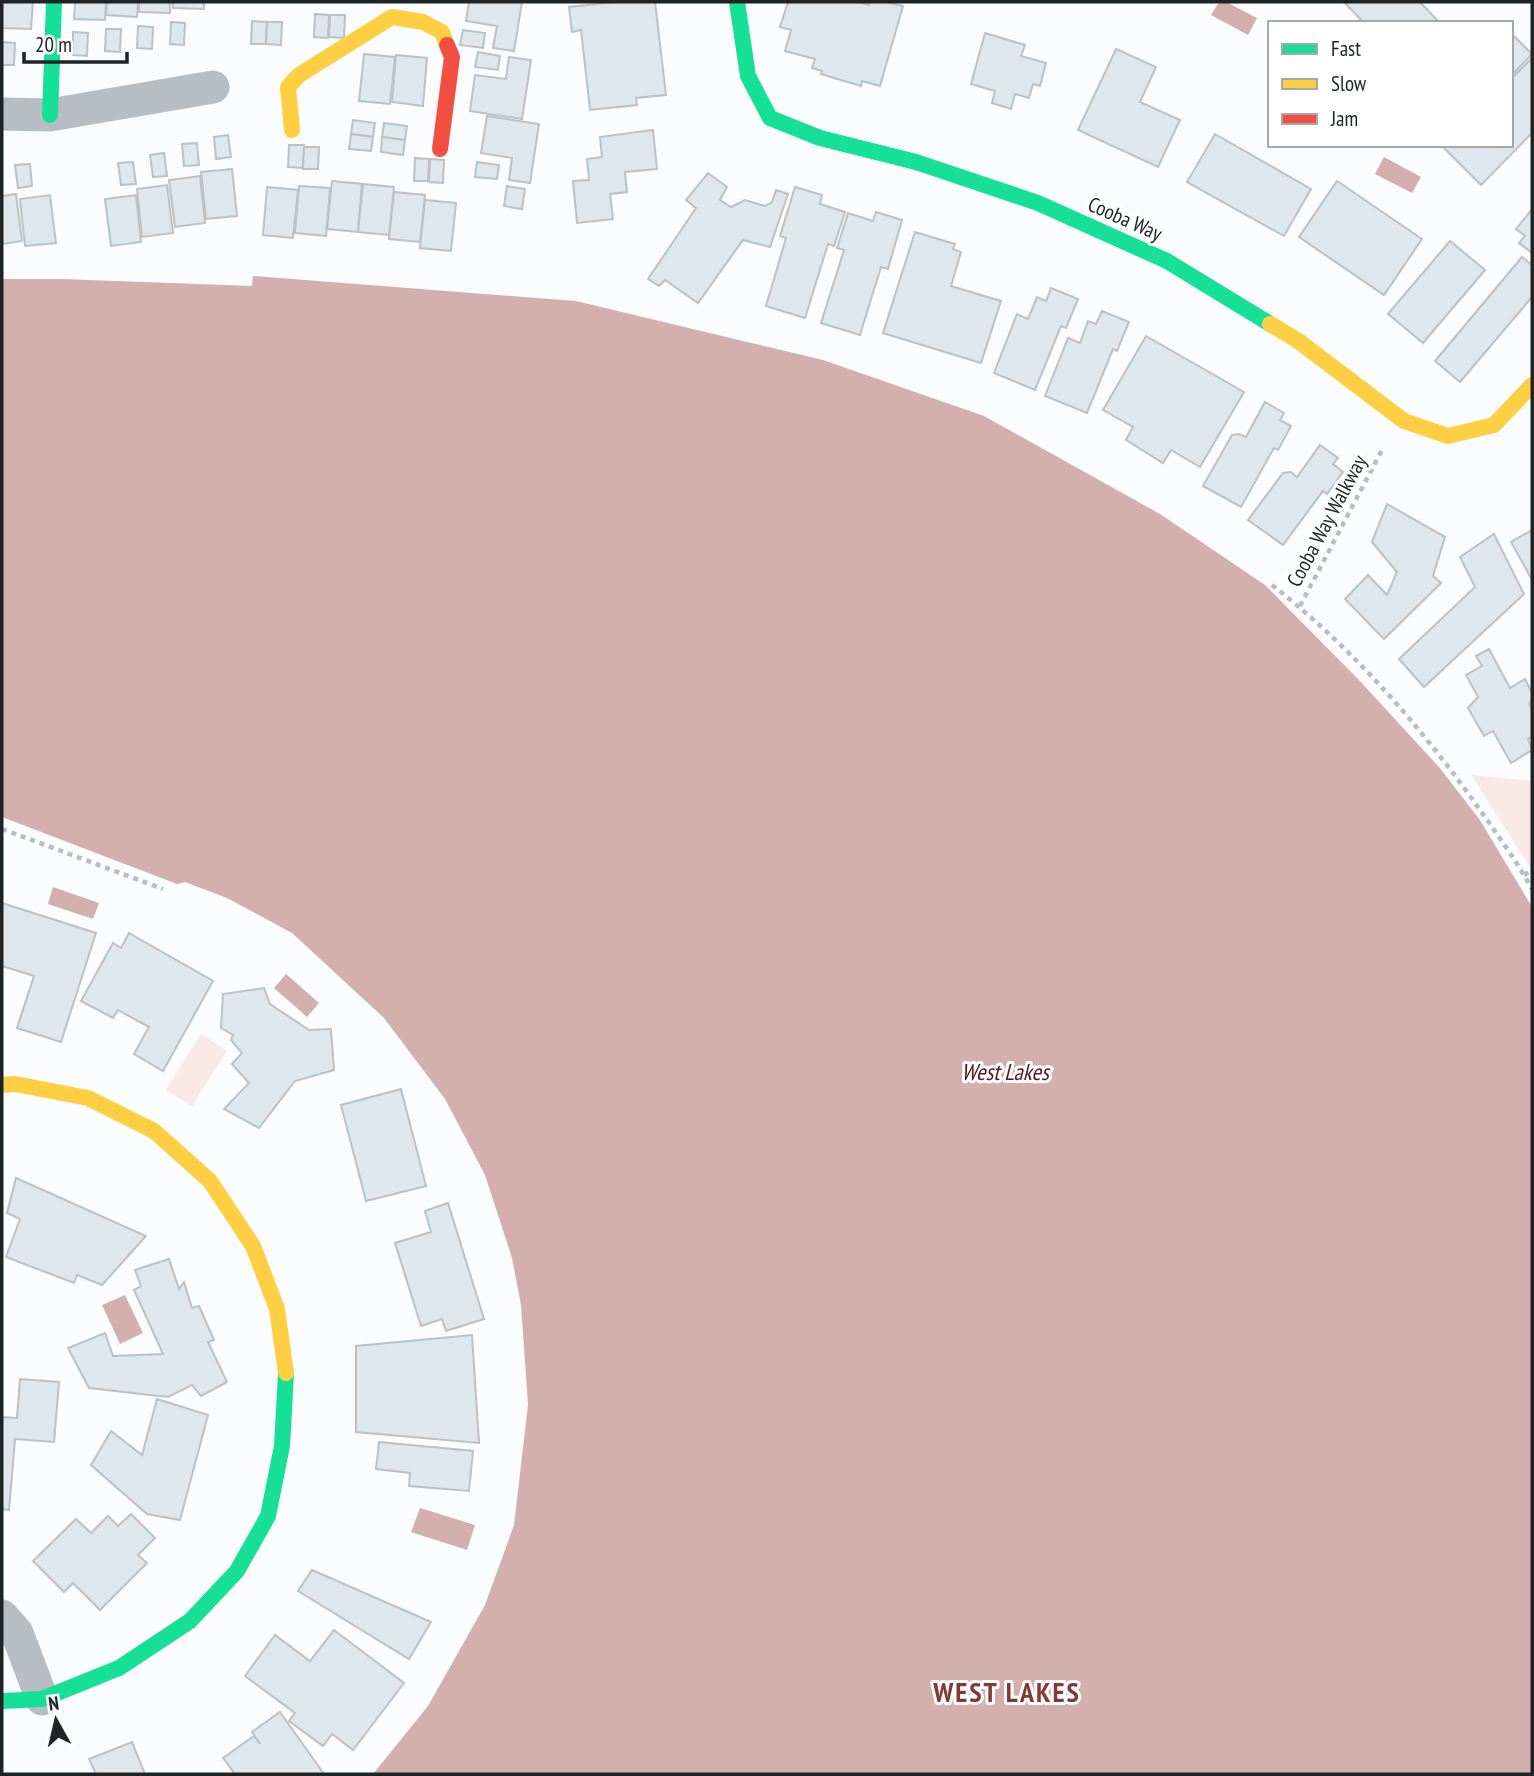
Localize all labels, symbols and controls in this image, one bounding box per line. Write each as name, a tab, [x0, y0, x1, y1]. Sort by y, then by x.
scale bar	[24, 21, 128, 65]
legend	[1268, 21, 1513, 147]
text: 20 m	[35, 31, 72, 58]
text: Fast	[1331, 35, 1361, 62]
text: Slow	[1331, 70, 1367, 97]
text: Jam	[1330, 105, 1358, 132]
street label: Cooba Way	[1084, 190, 1167, 247]
street label: Cooba Way Walkway	[1280, 450, 1373, 591]
water label: West Lakes	[961, 1057, 1051, 1086]
district label: WEST LAKES	[932, 1673, 1081, 1710]
north arrow	[21, 1685, 91, 1755]
text: N	[47, 1691, 60, 1716]

